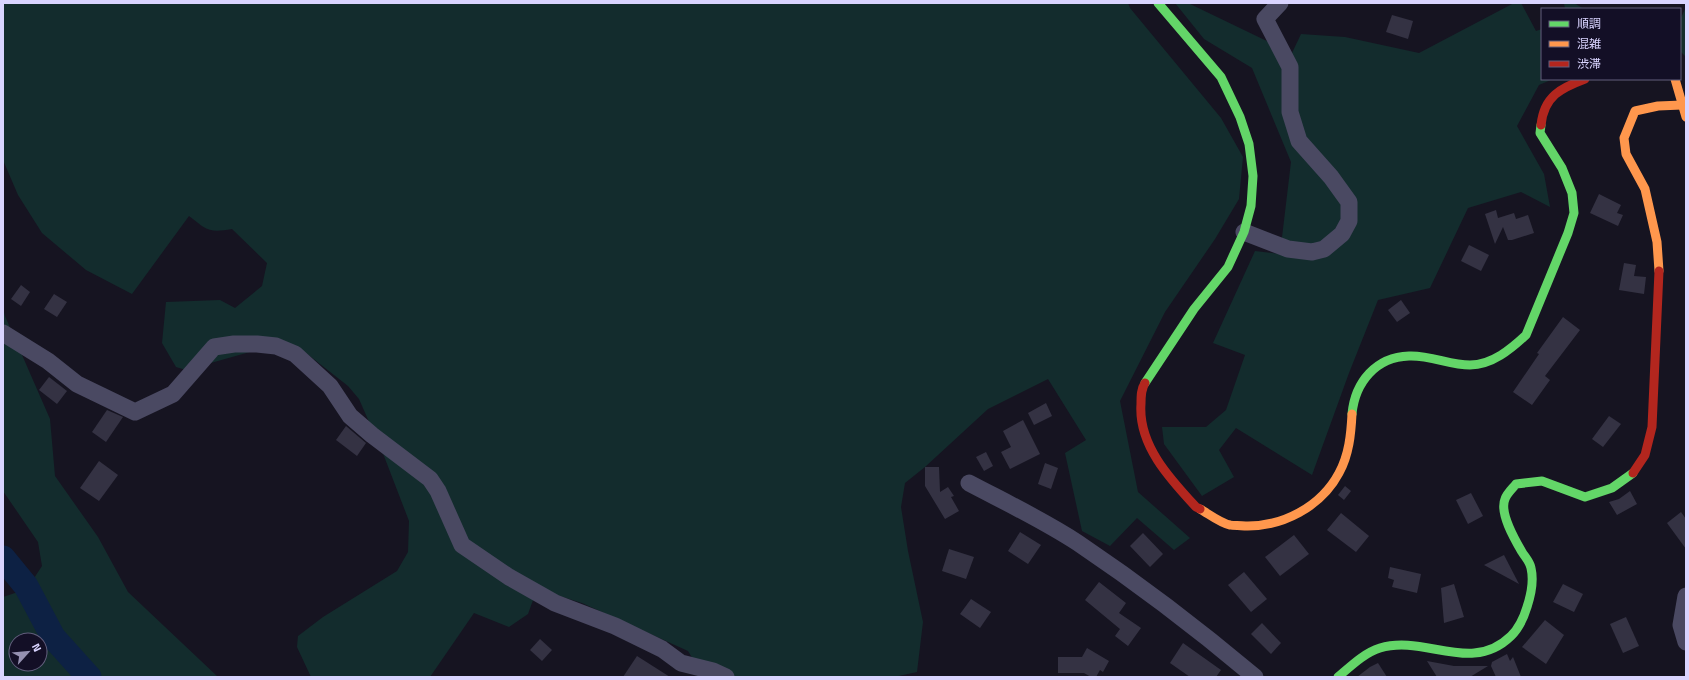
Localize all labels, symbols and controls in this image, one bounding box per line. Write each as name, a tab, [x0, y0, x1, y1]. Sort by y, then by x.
legend	[1541, 8, 1681, 80]
text: 順調	[1577, 14, 1601, 33]
text: 混雑	[1577, 34, 1601, 53]
text: 渋滞	[1577, 54, 1601, 73]
north arrow	[8, 632, 48, 672]
text: N	[28, 640, 46, 654]

